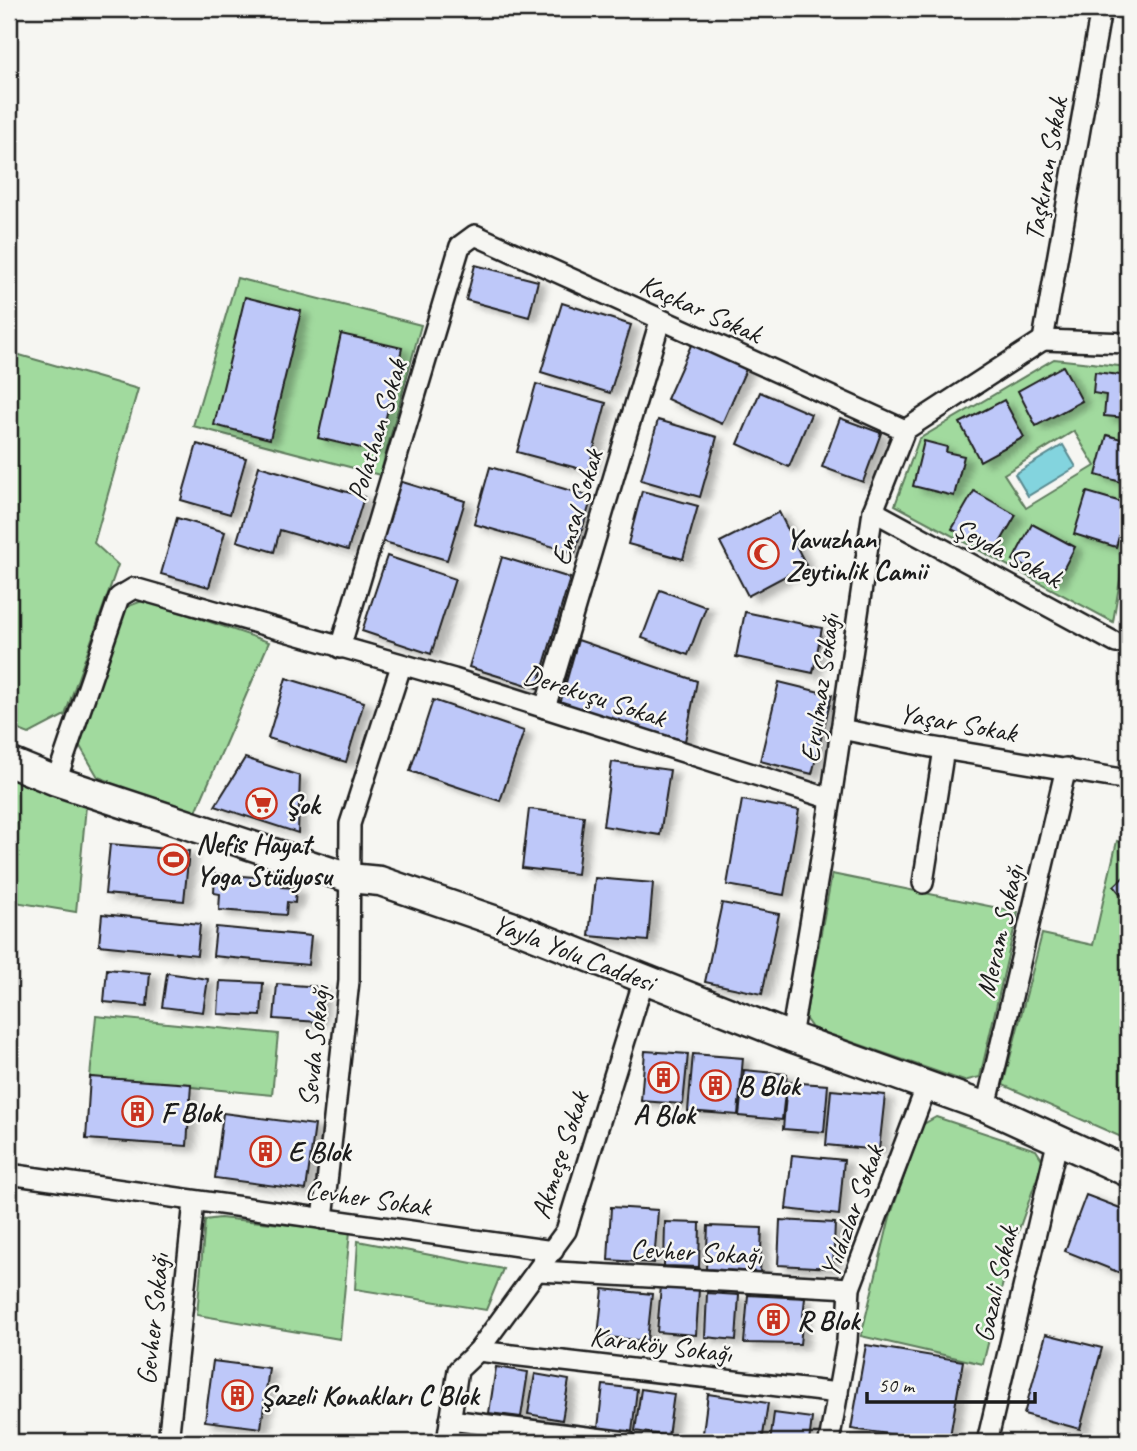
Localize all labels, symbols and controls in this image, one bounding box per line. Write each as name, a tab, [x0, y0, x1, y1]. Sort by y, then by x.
street label: Taşkıran Sokak	[1016, 92, 1076, 243]
street label: Kaçkar Sokak	[634, 266, 770, 352]
street label: Polathan Sokak	[338, 354, 415, 505]
street label: Emsal Sokak	[542, 443, 611, 569]
street label: Şeyda Sokak	[948, 509, 1070, 597]
place label: Yavuzhan Zeytinlik Camii	[786, 521, 930, 588]
mosque icon: Yavuzhan Zeytinlik Camii	[746, 537, 780, 571]
street label: Eryılmaz Sokağı	[792, 610, 847, 765]
street label: Derekuşu Sokak	[519, 656, 672, 735]
street label: Yaşar Sokak	[897, 695, 1021, 750]
supermarket icon: Şok	[245, 787, 279, 821]
place label: Şok	[285, 787, 322, 822]
place label: Nefis Hayat Yoga Stüdyosu	[196, 826, 334, 894]
sports icon: Nefis Hayat Yoga Stüdyosu	[156, 842, 190, 876]
street label: Meram Sokağı	[967, 859, 1032, 1001]
street label: Yayla Yolu Caddesi	[488, 906, 663, 1001]
street label: Sevda Sokağı	[290, 982, 337, 1108]
building icon: A Blok	[647, 1060, 681, 1094]
building icon: B Blok	[698, 1068, 732, 1102]
place label: B Blok	[738, 1068, 802, 1103]
street label: Akmeşe Sokak	[523, 1086, 597, 1223]
building icon: F Blok	[121, 1095, 155, 1129]
place label: F Blok	[161, 1095, 224, 1130]
place label: A Blok	[633, 1097, 697, 1132]
building icon: E Blok	[248, 1134, 282, 1168]
place label: E Blok	[288, 1134, 353, 1169]
street label: Yıldızlar Sokak	[811, 1139, 892, 1282]
street label: Cevher Sokak	[303, 1171, 435, 1224]
street label: Gazali Sokak	[965, 1220, 1026, 1345]
street label: Cevher Sokağı	[629, 1231, 764, 1273]
street label: Gevher Sokağı	[128, 1250, 177, 1386]
building icon: R Blok	[757, 1303, 791, 1337]
place label: R Blok	[797, 1303, 862, 1338]
street label: Karaköy Sokağı	[588, 1318, 736, 1371]
scale bar	[867, 1360, 1036, 1404]
text: 50 m	[878, 1372, 916, 1398]
building icon: Şazeli Konakları C Blok	[220, 1378, 254, 1412]
place label: Şazeli Konakları C Blok	[260, 1378, 481, 1413]

